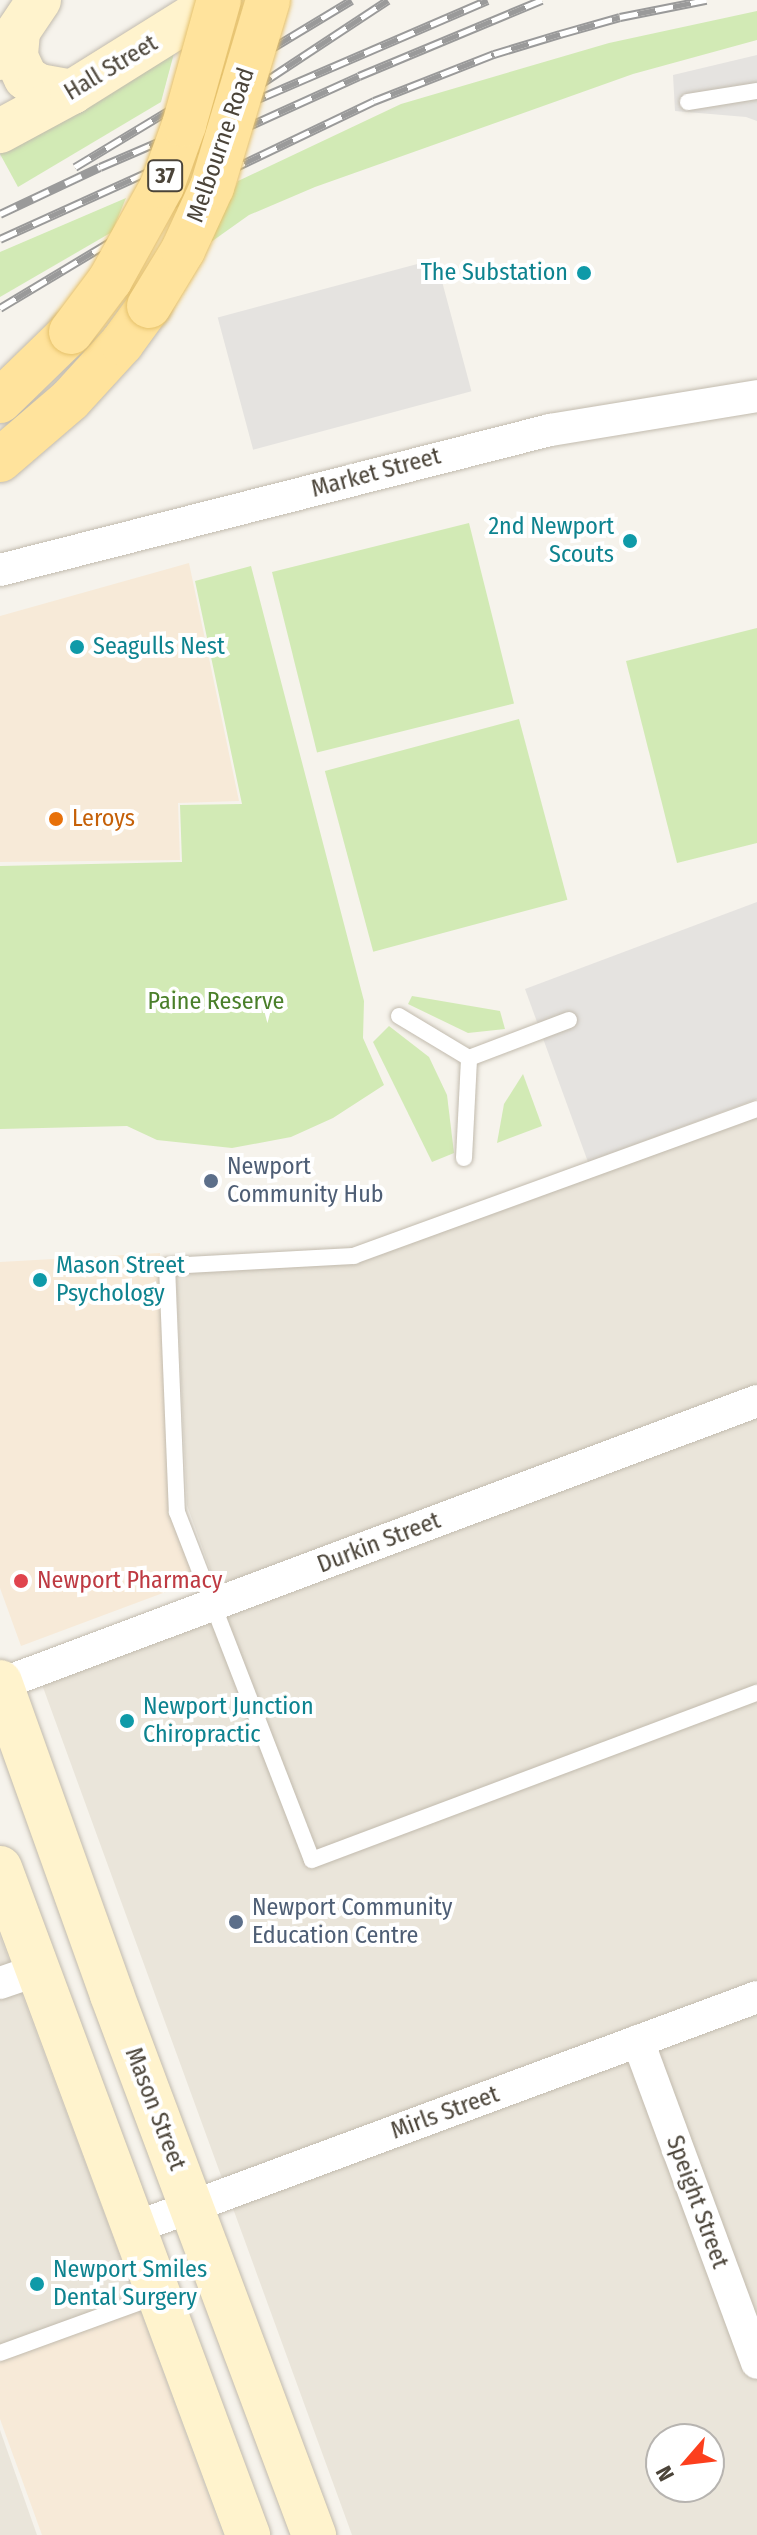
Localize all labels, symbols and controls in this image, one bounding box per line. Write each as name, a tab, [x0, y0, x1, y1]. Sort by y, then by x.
street label: Hall Street	[59, 29, 163, 107]
street label: Melbourne Road	[181, 64, 261, 226]
road number: 37	[147, 158, 183, 194]
place label: The Substation	[421, 259, 568, 287]
marker: The Substation	[575, 264, 593, 282]
street label: Market Street	[308, 442, 444, 504]
place label: 2nd Newport Scouts	[489, 513, 614, 569]
marker: 2nd Newport Scouts	[621, 532, 639, 550]
place label: Seagulls Nest	[93, 633, 225, 661]
marker: Seagulls Nest	[68, 638, 86, 656]
place label: Leroys	[72, 805, 135, 833]
marker: Leroys	[47, 810, 65, 828]
park label: Paine Reserve	[148, 988, 284, 1016]
place label: Newport Community Hub	[227, 1153, 383, 1209]
marker: Newport Community Hub	[202, 1172, 220, 1190]
place label: Mason Street Psychology	[56, 1252, 185, 1308]
marker: Mason Street Psychology	[31, 1271, 49, 1289]
street label: Durkin Street	[313, 1506, 445, 1580]
place label: Newport Pharmacy	[37, 1567, 222, 1595]
marker: Newport Pharmacy	[12, 1572, 30, 1590]
place label: Newport Junction Chiropractic	[143, 1693, 314, 1749]
marker: Newport Junction Chiropractic	[118, 1712, 136, 1730]
place label: Newport Community Education Centre	[252, 1894, 452, 1950]
marker: Newport Community Education Centre	[227, 1913, 245, 1931]
street label: Mason Street	[118, 2044, 192, 2174]
street label: Mirls Street	[387, 2080, 503, 2146]
street label: Speight Street	[660, 2132, 734, 2272]
place label: Newport Smiles Dental Surgery	[53, 2256, 207, 2312]
marker: Newport Smiles Dental Surgery	[28, 2275, 46, 2293]
north arrow	[645, 2423, 725, 2503]
text: N	[650, 2461, 680, 2486]

